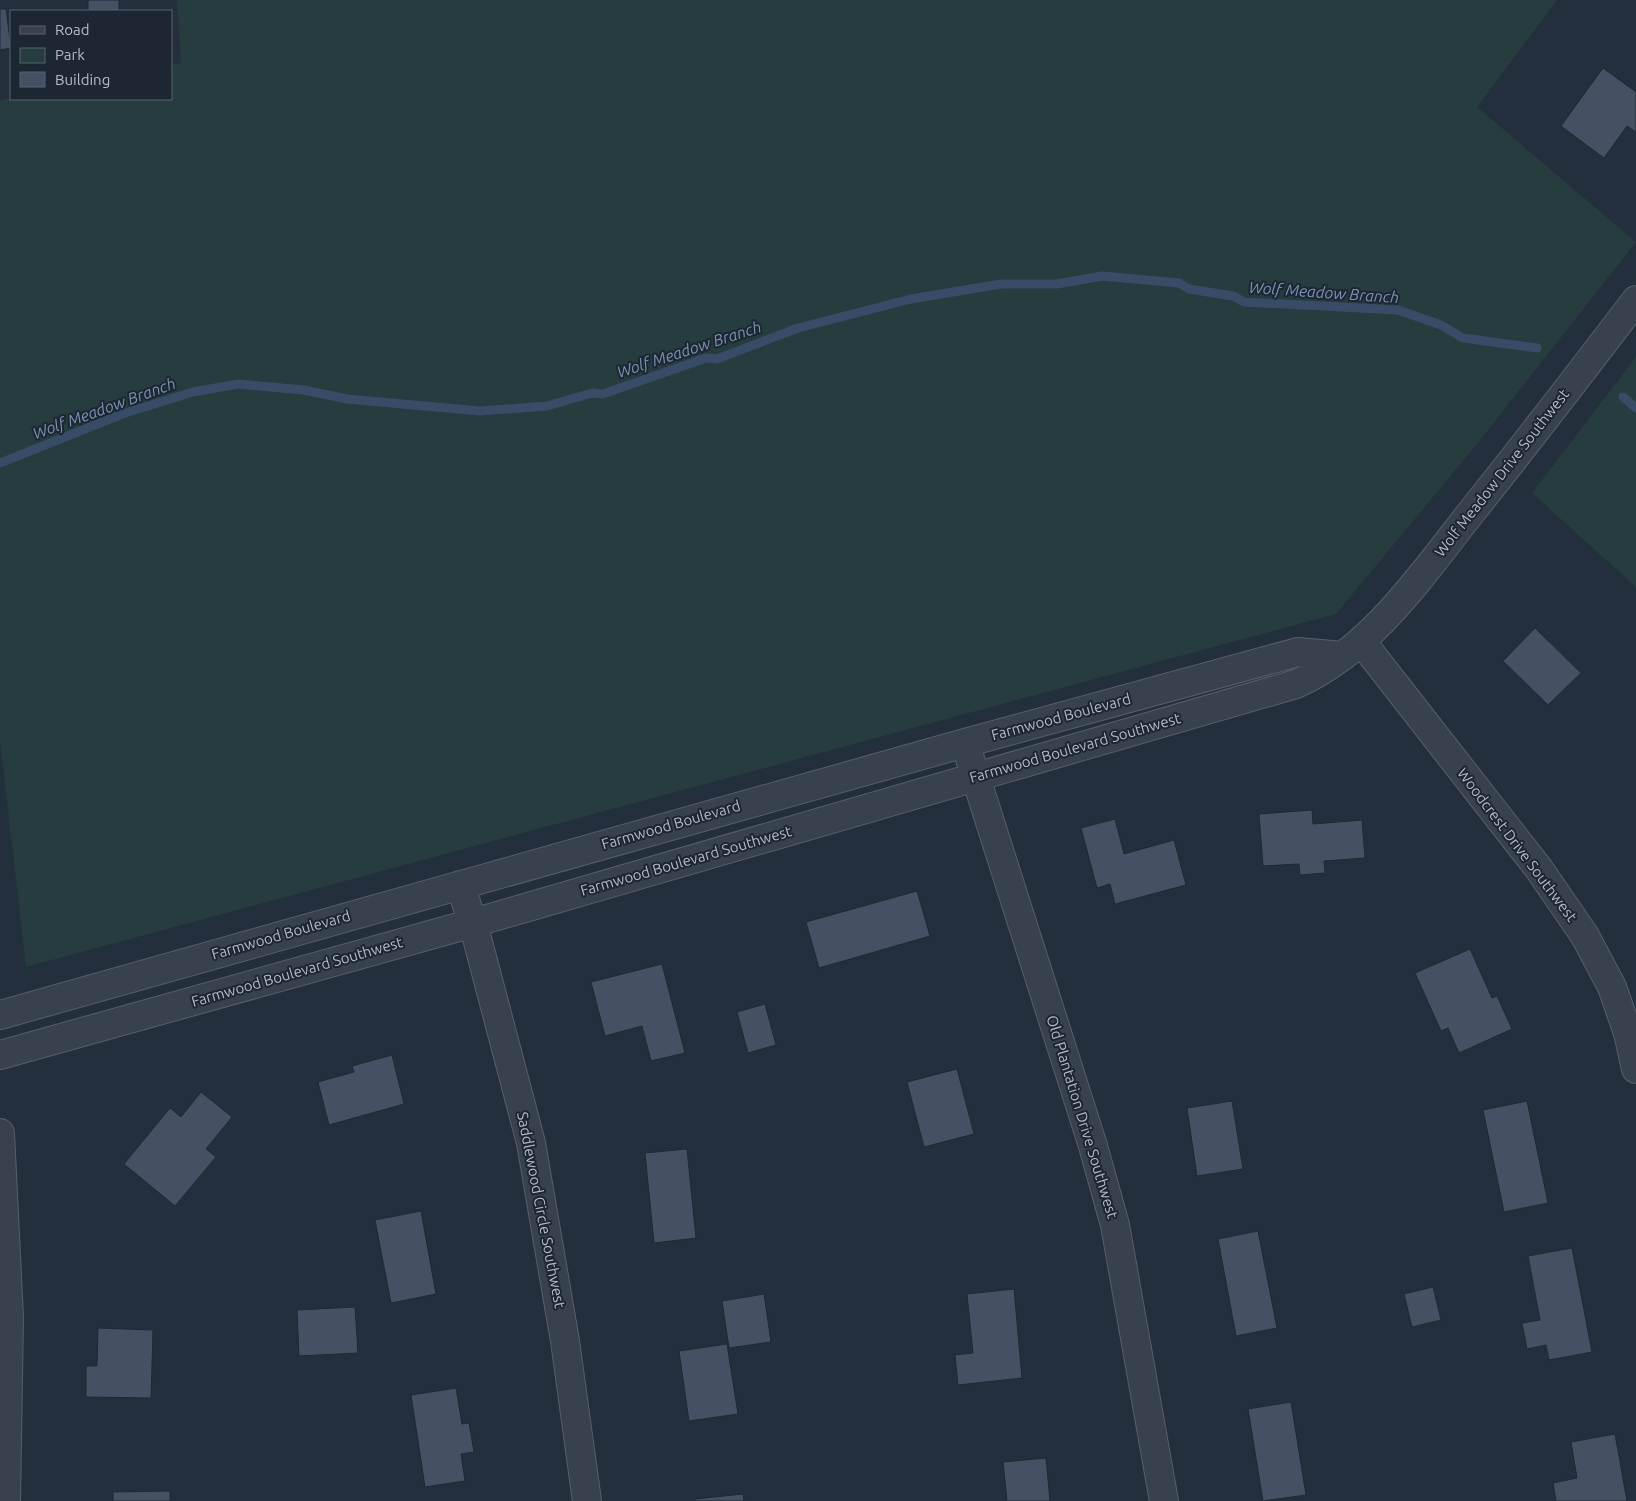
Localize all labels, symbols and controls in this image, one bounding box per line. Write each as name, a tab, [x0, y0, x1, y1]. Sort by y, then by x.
legend	[10, 10, 172, 100]
text: Road	[55, 21, 90, 38]
text: Park	[55, 46, 85, 63]
text: Building	[55, 71, 110, 88]
water label: Wolf Meadow Branch	[1248, 278, 1400, 306]
water label: Wolf Meadow Branch	[615, 317, 763, 381]
water label: Wolf Meadow Branch	[30, 374, 178, 442]
street label: Wolf Meadow Drive Southwest	[1431, 385, 1572, 560]
street label: Farmwood Boulevard	[989, 690, 1132, 743]
street label: Farmwood Boulevard Southwest	[967, 709, 1183, 786]
street label: Woodcrest Drive Southwest	[1454, 765, 1581, 925]
street label: Farmwood Boulevard	[600, 797, 742, 852]
street label: Farmwood Boulevard Southwest	[578, 822, 794, 899]
street label: Farmwood Boulevard	[210, 907, 352, 962]
street label: Farmwood Boulevard Southwest	[189, 933, 405, 1010]
street label: Old Plantation Drive Southwest	[1043, 1013, 1122, 1221]
street label: Saddlewood Circle Southwest	[514, 1110, 569, 1310]

